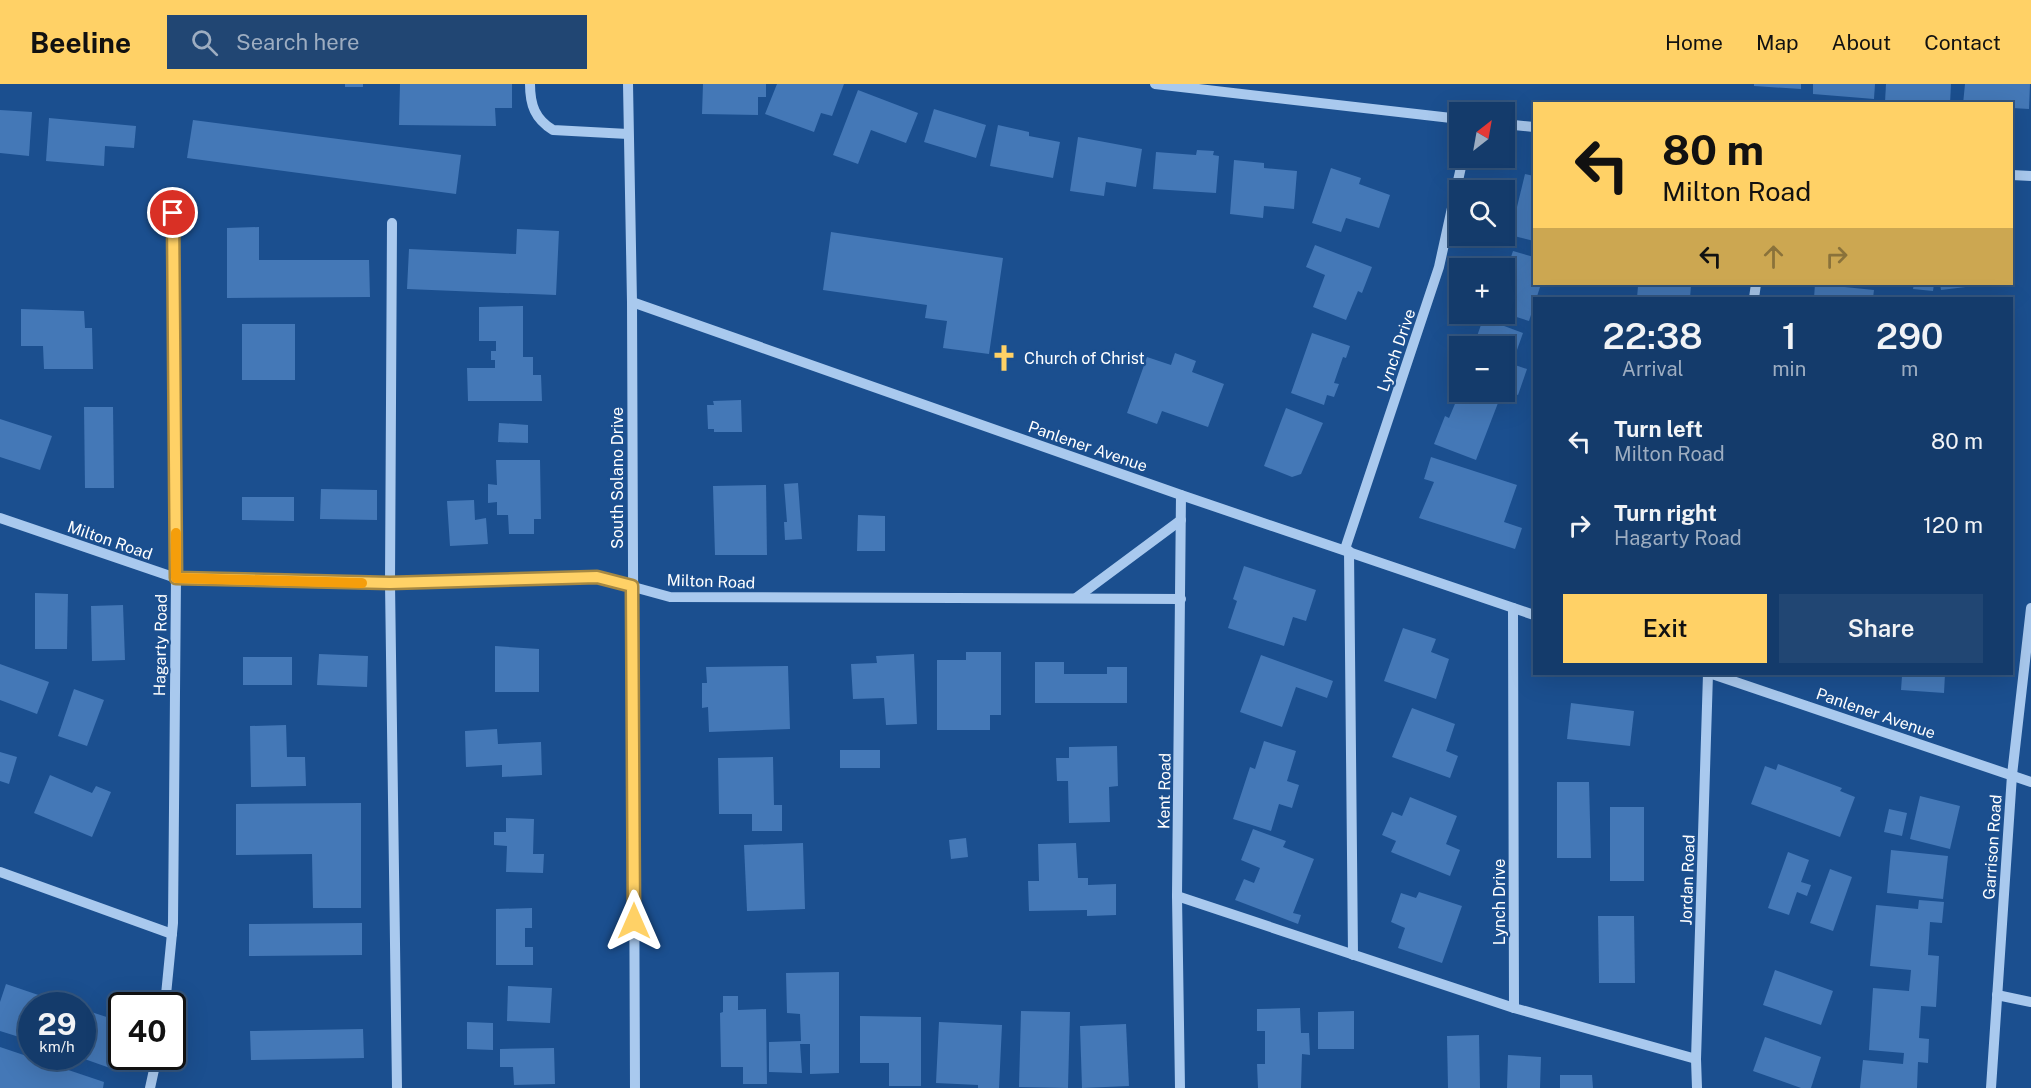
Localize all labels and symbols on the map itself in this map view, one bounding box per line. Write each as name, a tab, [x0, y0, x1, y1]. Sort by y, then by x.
north arrow	[1449, 102, 1515, 168]
pin	[147, 187, 198, 238]
street label: Lynch Drive	[1373, 306, 1420, 394]
church icon: Church of Christ	[989, 343, 1019, 373]
place label: Church of Christ	[1024, 349, 1145, 368]
street label: South Solano Drive	[608, 407, 627, 549]
street label: Panlener Avenue	[1026, 417, 1150, 476]
street label: Milton Road	[65, 517, 155, 564]
street label: Milton Road	[666, 570, 756, 593]
street label: Hagarty Road	[150, 594, 171, 696]
street label: Panlener Avenue	[1814, 684, 1938, 743]
street label: Kent Road	[1154, 753, 1175, 829]
street label: Garrison Road	[1979, 794, 2006, 900]
street label: Jordan Road	[1676, 834, 1699, 926]
street label: Lynch Drive	[1490, 859, 1509, 945]
position arrow	[602, 889, 666, 953]
speed limit sign: 40	[108, 992, 186, 1070]

